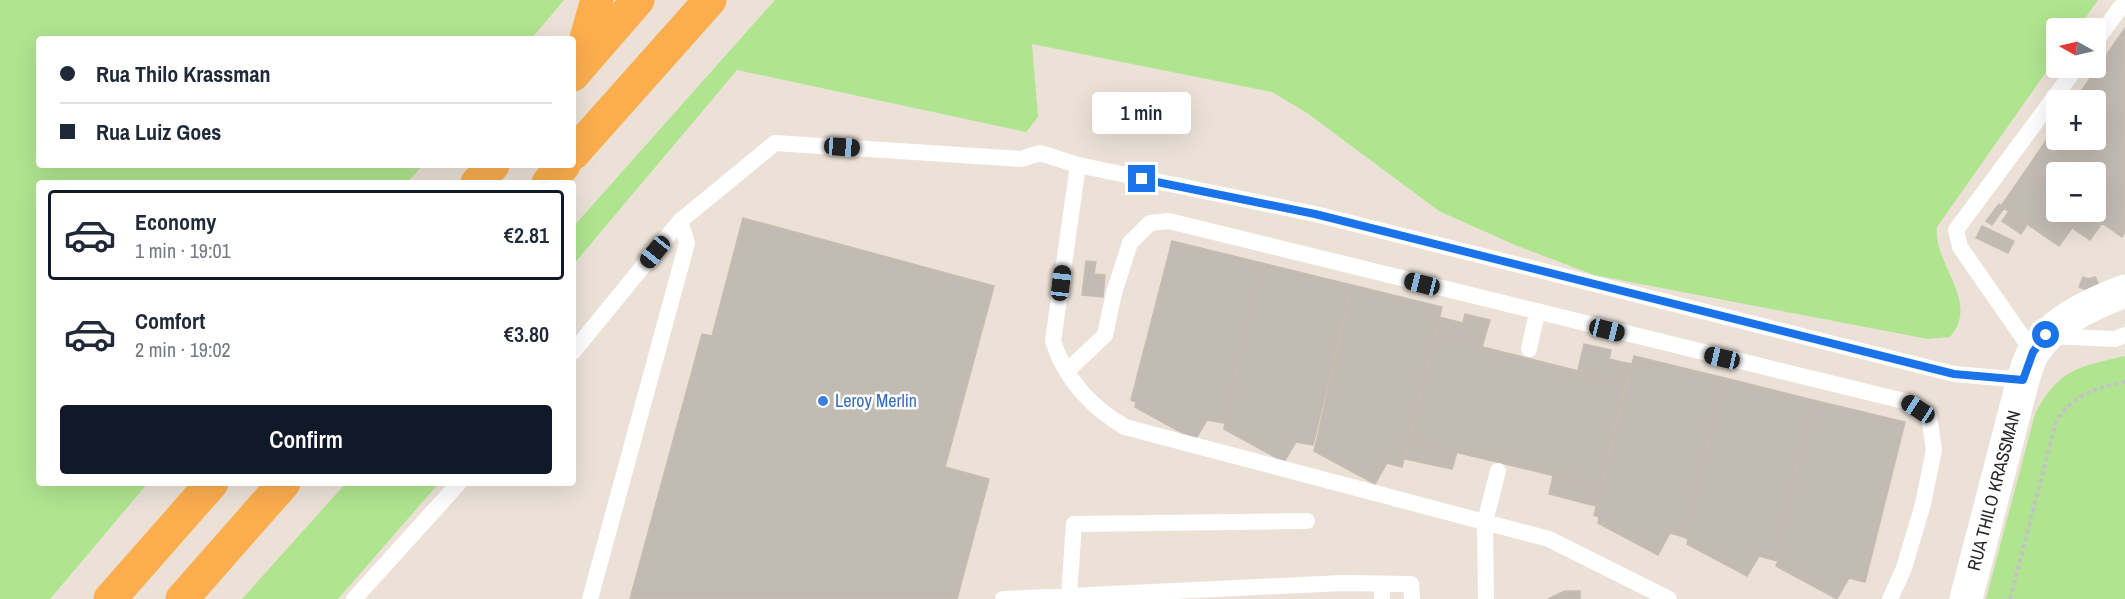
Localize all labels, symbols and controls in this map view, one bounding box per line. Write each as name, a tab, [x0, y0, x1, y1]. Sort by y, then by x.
north arrow	[2046, 18, 2106, 78]
map controls	[2046, 18, 2106, 222]
text: Rua Thilo Krassman	[96, 59, 270, 89]
button: +	[2046, 90, 2106, 150]
callout: 1 min	[1092, 92, 1192, 134]
text: 1 min	[1120, 99, 1163, 126]
text: Rua Luiz Goes	[96, 117, 221, 147]
car	[823, 137, 861, 157]
button: −	[2046, 162, 2106, 222]
route end	[1128, 165, 1155, 192]
text: Economy	[135, 207, 216, 237]
icon: car	[63, 208, 117, 262]
text: €2.81	[504, 220, 549, 250]
car	[637, 232, 673, 272]
text: 1 min · 19:01	[135, 237, 231, 264]
car	[1050, 264, 1072, 302]
car	[1402, 271, 1442, 297]
text: Comfort	[135, 306, 205, 336]
icon: car	[63, 307, 117, 361]
car	[1587, 317, 1627, 343]
text: €3.80	[504, 319, 549, 349]
route start	[2032, 321, 2059, 348]
text: 2 min · 19:02	[135, 336, 231, 363]
car	[1702, 345, 1742, 371]
place label: Leroy Merlin	[835, 388, 917, 413]
car	[1898, 392, 1938, 426]
marker: Leroy Merlin	[816, 394, 830, 408]
button: Confirm	[60, 405, 552, 474]
street label: RUA THILO KRASSMAN	[1961, 408, 2027, 573]

